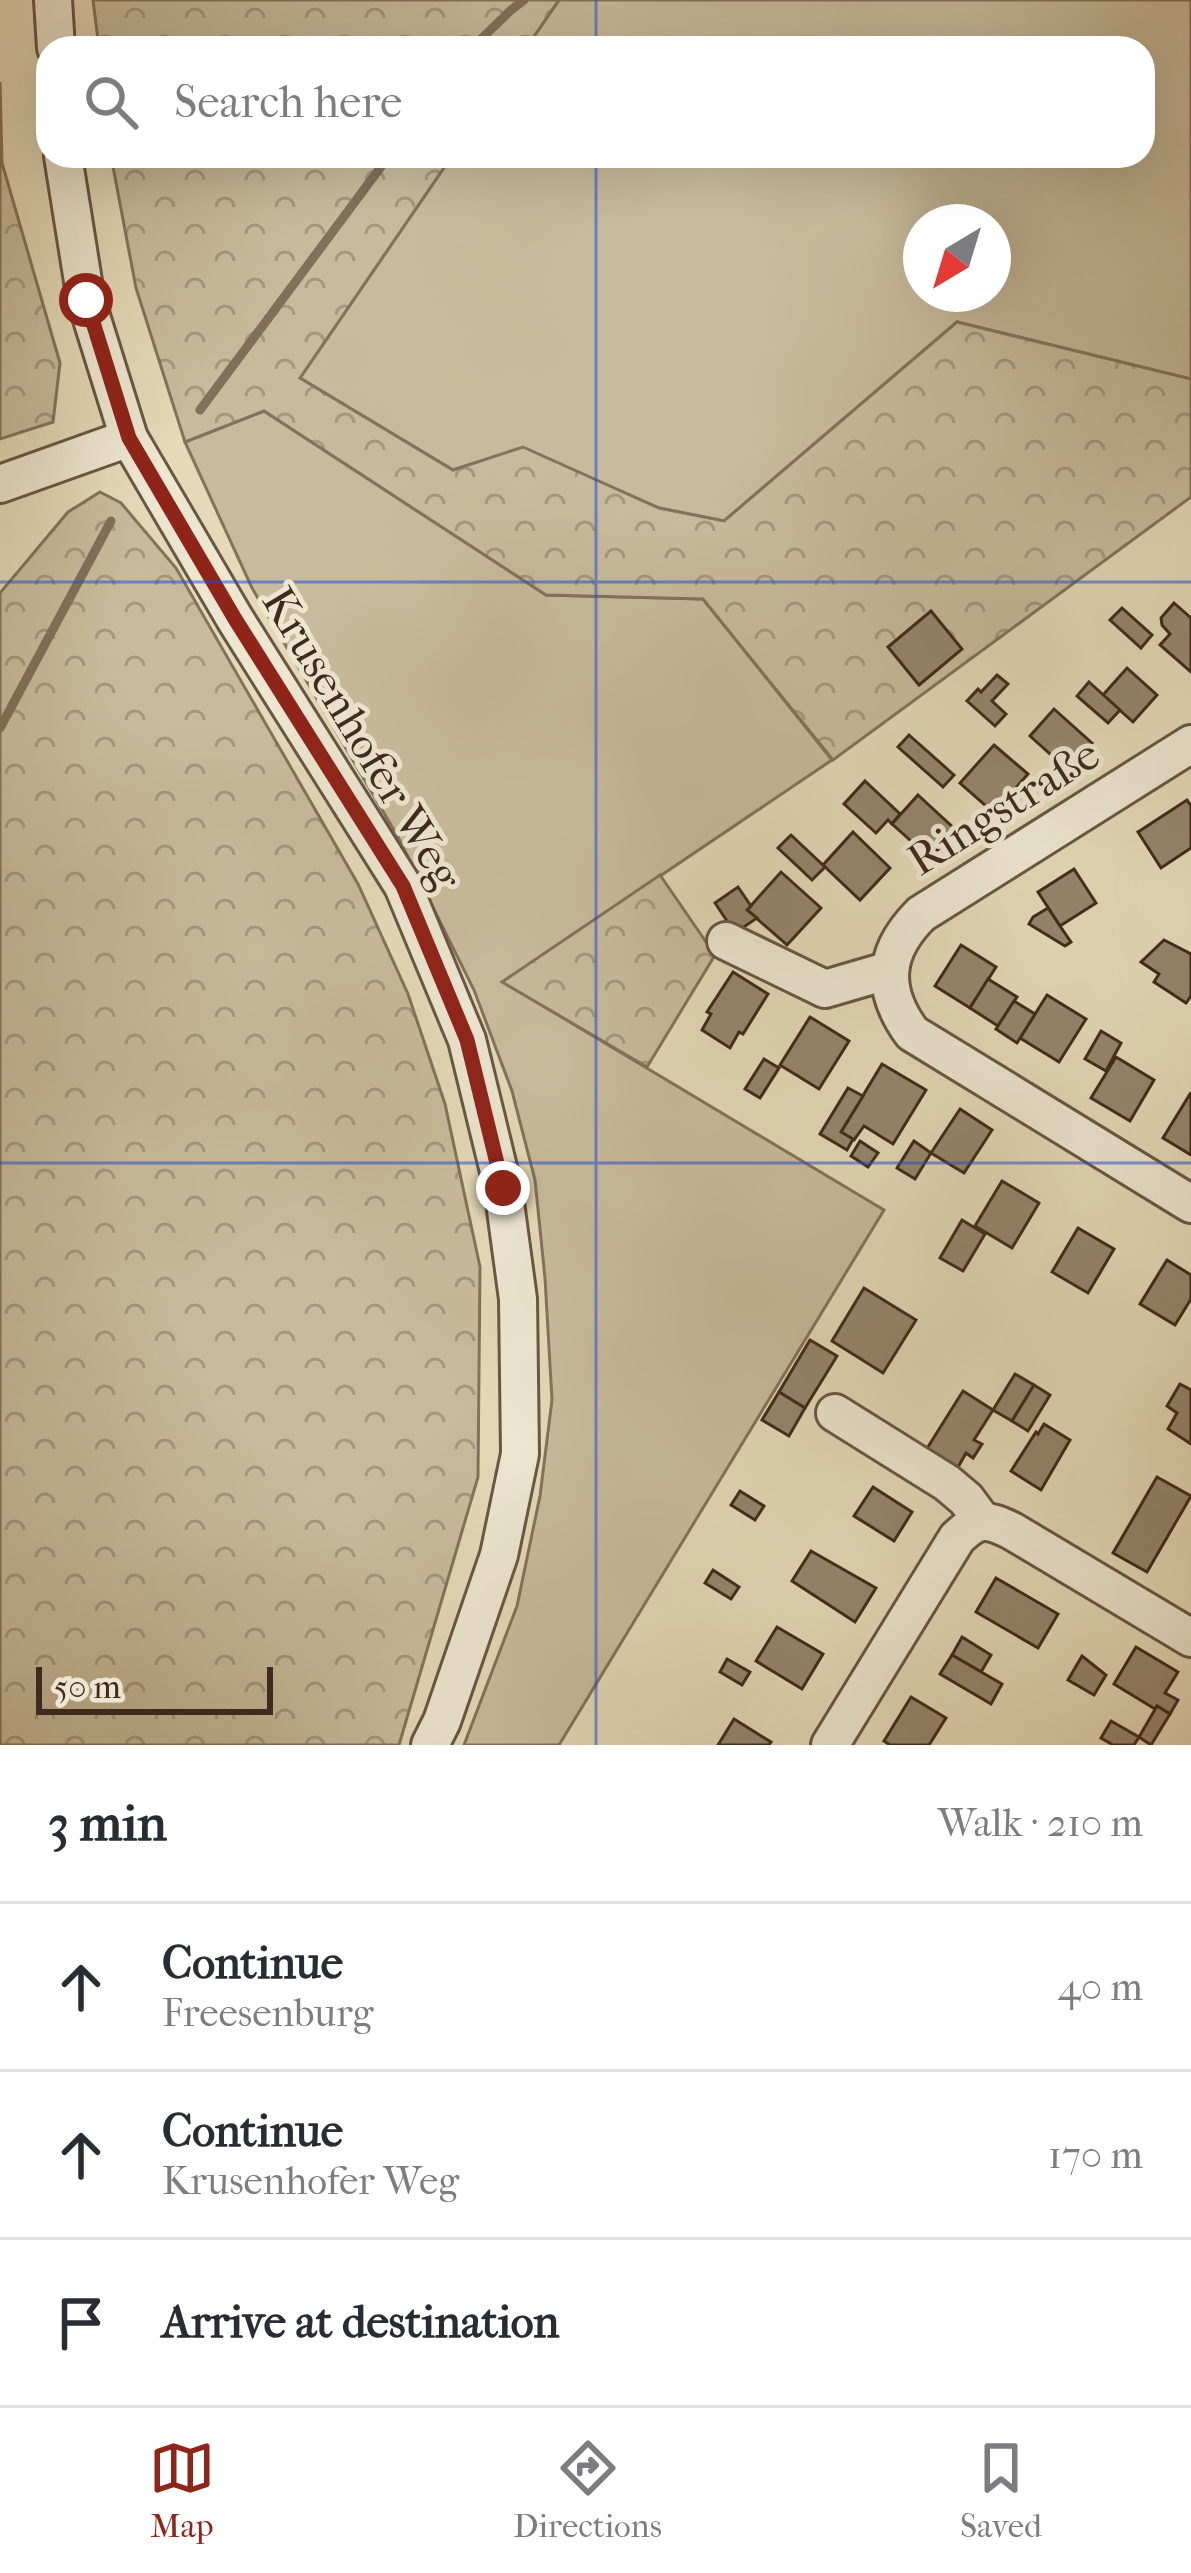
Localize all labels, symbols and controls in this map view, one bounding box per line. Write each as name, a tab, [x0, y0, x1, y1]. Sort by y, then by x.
search box	[36, 36, 1155, 168]
icon: search	[78, 69, 144, 135]
text: Search here	[174, 76, 402, 129]
north arrow	[903, 204, 1011, 312]
route start	[59, 273, 113, 327]
street label: Krusenhofer Weg	[251, 578, 473, 900]
street label: Ringstraße	[898, 728, 1109, 887]
route end	[476, 1161, 530, 1215]
scale bar	[36, 1661, 273, 1714]
text: 50 m	[54, 1668, 121, 1707]
text: 3 min	[48, 1793, 167, 1853]
text: Walk · 210 m	[938, 1800, 1143, 1846]
text: Continue	[162, 1937, 343, 1990]
icon: ahead	[48, 1954, 114, 2020]
text: 40 m	[1058, 1964, 1143, 2010]
text: Freesenburg	[162, 1990, 373, 2036]
text: Continue	[162, 2105, 343, 2158]
icon: ahead	[48, 2122, 114, 2188]
text: 170 m	[1048, 2132, 1143, 2178]
text: Krusenhofer Weg	[162, 2158, 459, 2204]
icon: arrive	[48, 2290, 114, 2356]
text: Arrive at destination	[162, 2296, 559, 2349]
tab: Map	[149, 2435, 215, 2546]
tab: Directions	[513, 2435, 662, 2546]
tab: Saved	[960, 2435, 1042, 2546]

